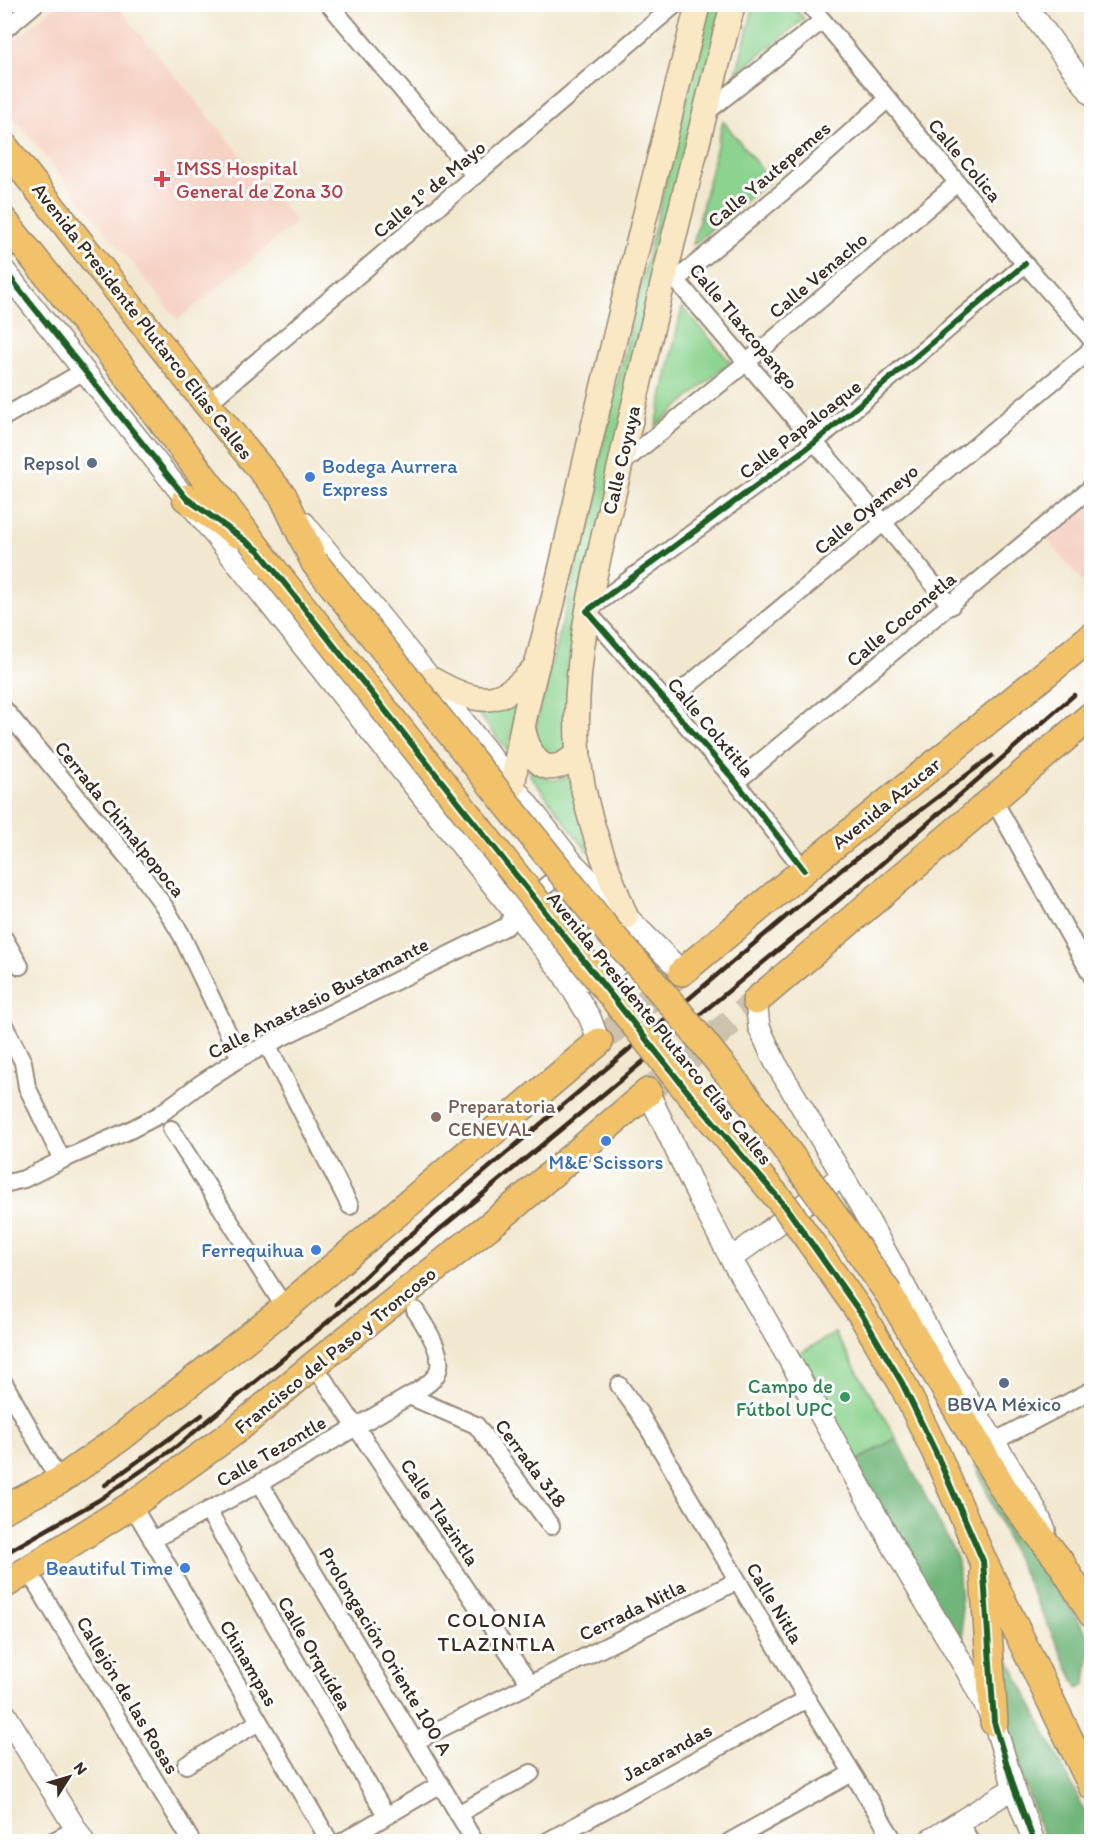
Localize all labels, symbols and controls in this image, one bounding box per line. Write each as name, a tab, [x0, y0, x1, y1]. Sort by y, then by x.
street label: Calle Colica	[923, 113, 1007, 207]
street label: Calle Yautepemes	[703, 116, 835, 232]
street label: Calle 1º de Mayo	[368, 135, 490, 243]
place label: IMSS Hospital General de Zona 30	[176, 156, 344, 203]
marker: IMSS Hospital General de Zona 30	[153, 170, 171, 188]
street label: Avenida Presidente Plutarco Elías Calles	[27, 178, 259, 464]
street label: Calle Venacho	[764, 227, 872, 323]
street label: Calle Tlaxcopango	[684, 258, 804, 394]
street label: Calle Papaloaque	[734, 374, 866, 484]
street label: Calle Coyuya	[597, 403, 645, 517]
place label: Repsol	[23, 451, 80, 475]
place label: Bodega Aurrera Express	[322, 454, 458, 501]
marker: Repsol	[85, 456, 99, 470]
street label: Calle Oyameyo	[809, 458, 923, 560]
marker: Bodega Aurrera Express	[303, 470, 317, 484]
street label: Calle Coconetla	[841, 566, 961, 672]
street label: Calle Colxtitla	[662, 672, 760, 782]
street label: Cerrada Chimalpopoca	[50, 736, 190, 902]
street label: Avenida Azucar	[827, 752, 945, 854]
street label: Avenida Presidente Plutarco Elías Calles	[542, 886, 778, 1170]
street label: Calle Anastasio Bustamante	[204, 932, 432, 1064]
place label: Preparatoria CENEVAL	[448, 1094, 556, 1141]
marker: Preparatoria CENEVAL	[429, 1110, 443, 1124]
marker: M&E Scissors	[599, 1134, 613, 1148]
place label: M&E Scissors	[549, 1150, 664, 1174]
place label: Ferrequihua	[201, 1238, 305, 1262]
marker: Ferrequihua	[309, 1243, 323, 1257]
street label: Francisco del Paso y Troncoso	[229, 1261, 441, 1439]
place label: Campo de Fútbol UPC	[736, 1374, 833, 1421]
marker: BBVA México	[997, 1376, 1011, 1390]
marker: Campo de Fútbol UPC	[838, 1390, 852, 1404]
place label: BBVA México	[947, 1392, 1061, 1416]
street label: Calle Tezontle	[212, 1410, 330, 1492]
street label: Cerrada 318	[490, 1414, 572, 1512]
street label: Calle Tlazintla	[395, 1454, 485, 1570]
street label: Prolongación Oriente 100 A	[314, 1543, 458, 1759]
place label: Beautiful Time	[46, 1556, 173, 1580]
street label: Calle Nitla	[741, 1558, 809, 1649]
marker: Beautiful Time	[178, 1561, 192, 1575]
street label: Cerrada Nitla	[575, 1574, 689, 1646]
street label: Calle Orquídea	[273, 1592, 357, 1714]
district label: COLONIA TLAZINTLA	[437, 1607, 557, 1656]
street label: Callejón de las Rosas	[71, 1612, 185, 1778]
street label: Chinampas	[215, 1615, 283, 1711]
street label: Jacarandas	[618, 1718, 716, 1786]
north arrow	[39, 1747, 99, 1807]
text: N	[70, 1758, 91, 1778]

